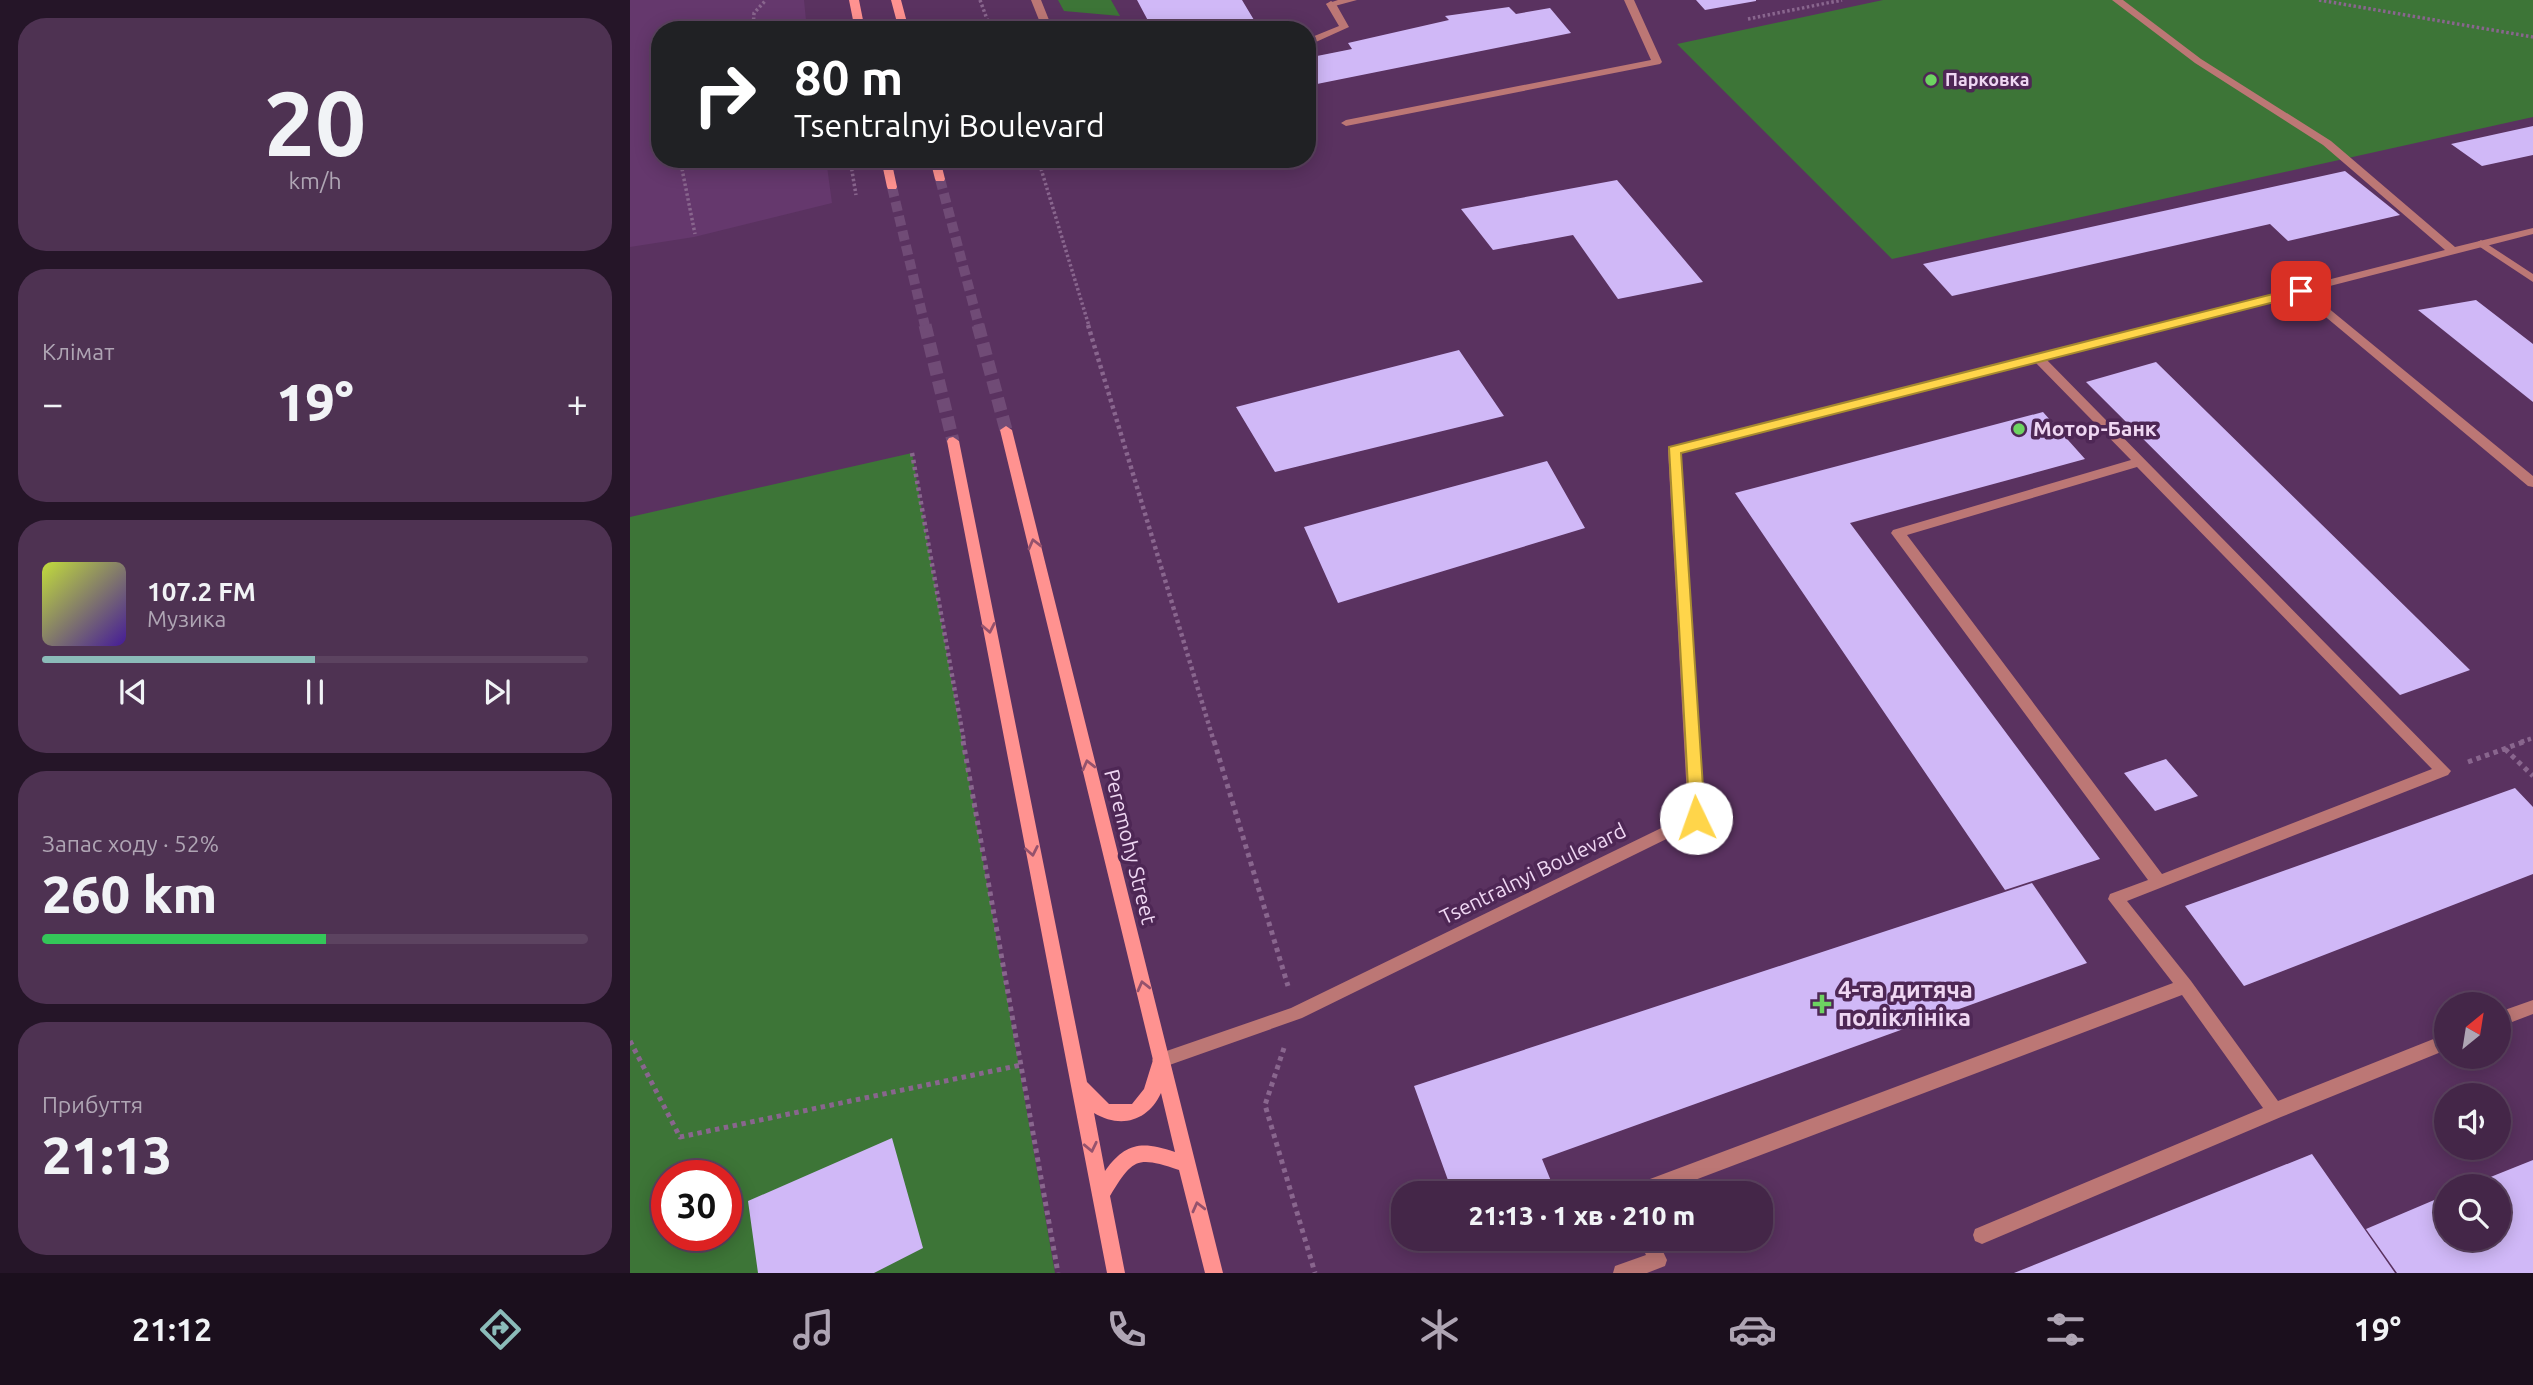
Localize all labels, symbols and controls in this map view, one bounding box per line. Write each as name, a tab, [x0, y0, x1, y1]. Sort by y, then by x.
icon: right	[679, 49, 770, 140]
text: 80 m	[794, 49, 903, 104]
place label: Парковка	[1945, 69, 2029, 89]
text: 20	[264, 71, 366, 173]
marker: Парковка	[1923, 72, 1939, 88]
text: Tsentralnyi Boulevard	[794, 107, 1105, 143]
text: km/h	[288, 168, 342, 193]
pin	[2271, 261, 2331, 321]
icon: arrive	[2282, 272, 2320, 310]
text: Клімат	[42, 339, 114, 364]
text: 19°	[276, 373, 354, 431]
text: −	[42, 382, 63, 424]
text: +	[567, 382, 588, 424]
place label: Мотор-Банк	[2033, 416, 2157, 440]
marker: Мотор-Банк	[2011, 421, 2027, 437]
one-way arrow	[1028, 538, 1042, 550]
text: 107.2 FM	[147, 577, 256, 606]
text: Музика	[147, 606, 226, 631]
one-way arrow	[981, 622, 996, 634]
icon: previous	[114, 673, 152, 711]
icon: pause	[296, 673, 334, 711]
icon: next	[478, 673, 516, 711]
one-way arrow	[1082, 759, 1096, 771]
street label: Peremohy Street	[1100, 767, 1162, 927]
position arrow	[1659, 781, 1733, 855]
street label: Tsentralnyi Boulevard	[1436, 818, 1629, 929]
text: Запас ходу · 52%	[42, 831, 219, 856]
one-way arrow	[1024, 845, 1039, 857]
text: 260 km	[42, 865, 217, 923]
place label: 4-та дитяча поліклініка	[1838, 976, 1973, 1031]
one-way arrow	[1137, 980, 1151, 992]
north arrow	[2434, 992, 2511, 1069]
map controls	[2434, 992, 2511, 1251]
marker: 4-та дитяча поліклініка	[1812, 994, 1832, 1014]
button: sound	[2434, 1083, 2511, 1160]
text: Прибуття	[42, 1092, 143, 1117]
text: 21:13	[42, 1126, 172, 1184]
one-way arrow	[1082, 1141, 1097, 1153]
speed limit sign: 30	[651, 1160, 742, 1251]
button: search	[2434, 1174, 2511, 1251]
one-way arrow	[1192, 1201, 1206, 1213]
text: 21:13 · 1 хв · 210 m	[1469, 1201, 1695, 1230]
icon: directions	[476, 1305, 525, 1354]
icon: music	[789, 1305, 838, 1354]
icon: phone	[1102, 1305, 1151, 1354]
icon: climate	[1415, 1305, 1464, 1354]
icon: car	[1728, 1305, 1777, 1354]
icon: filters	[2041, 1305, 2090, 1354]
text: 21:12	[132, 1311, 212, 1347]
text: 19°	[2354, 1311, 2401, 1347]

